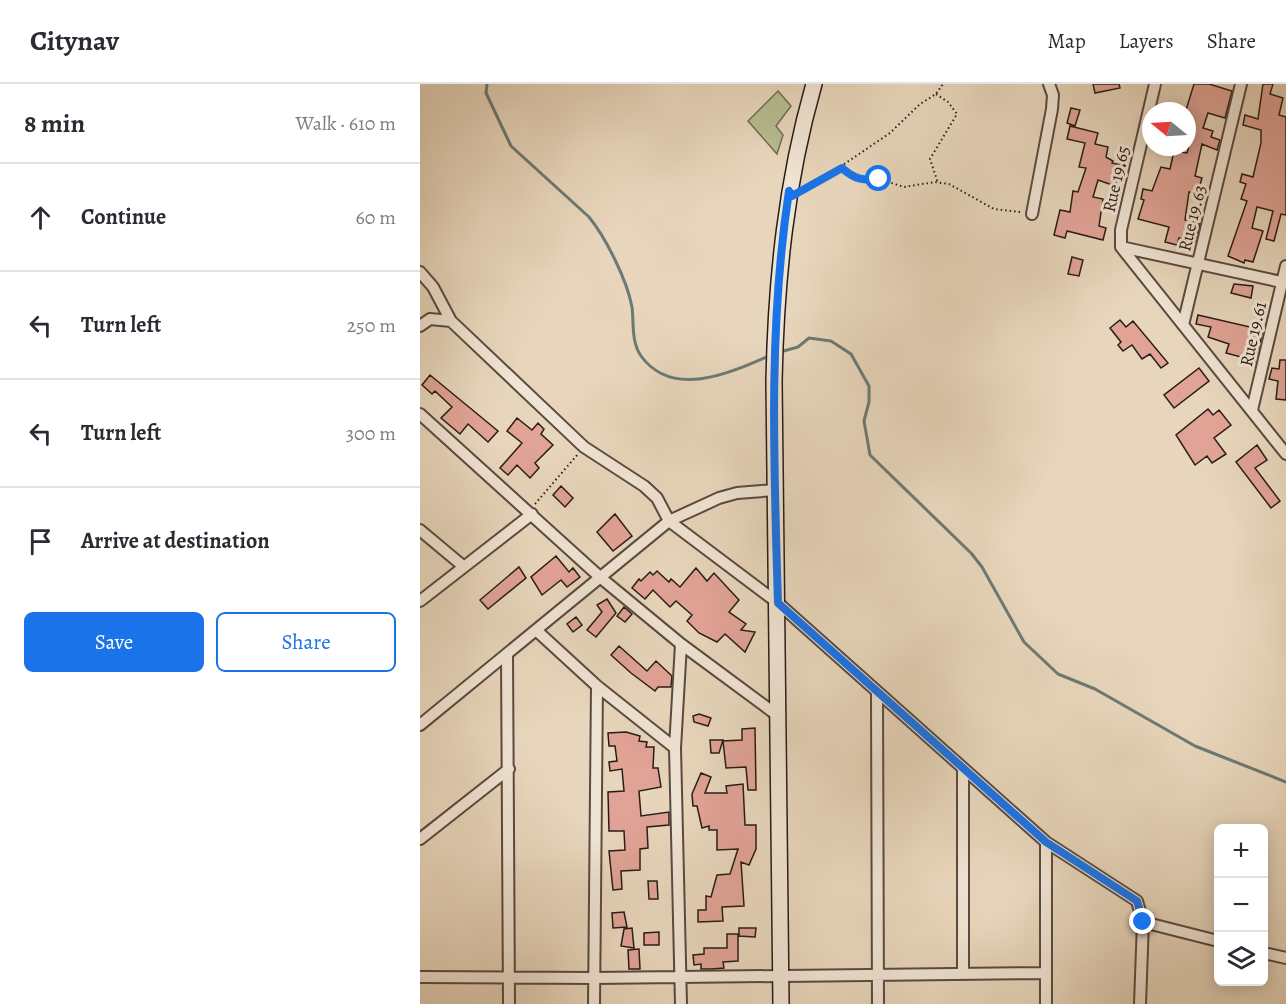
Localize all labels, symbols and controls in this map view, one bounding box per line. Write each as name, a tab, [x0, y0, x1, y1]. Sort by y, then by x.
text: Citynav	[30, 22, 119, 60]
text: Map	[1047, 27, 1086, 55]
text: Layers	[1119, 27, 1174, 55]
text: Share	[1207, 27, 1256, 55]
north arrow	[1142, 102, 1196, 156]
text: 8 min	[24, 106, 85, 141]
text: Walk · 610 m	[296, 110, 396, 137]
street label: Rue 19.65	[1097, 143, 1135, 215]
route start	[865, 165, 891, 191]
street label: Rue 19.63	[1172, 182, 1212, 254]
icon: ahead	[24, 201, 57, 234]
text: Continue	[81, 202, 166, 232]
text: 60 m	[356, 204, 396, 231]
street label: Rue 19.61	[1234, 299, 1272, 369]
icon: left	[24, 309, 57, 342]
text: Turn left	[81, 310, 161, 340]
text: 250 m	[347, 312, 396, 339]
icon: left	[24, 417, 57, 450]
text: Turn left	[81, 418, 161, 448]
text: 300 m	[346, 420, 396, 447]
icon: arrive	[24, 525, 57, 558]
text: Arrive at destination	[81, 526, 270, 556]
button: Save	[24, 612, 204, 672]
button: Share	[216, 612, 396, 672]
map controls	[1214, 824, 1268, 986]
button: +	[1214, 824, 1268, 878]
button: −	[1214, 878, 1268, 932]
route end	[1129, 908, 1155, 934]
button: layers	[1214, 932, 1268, 986]

